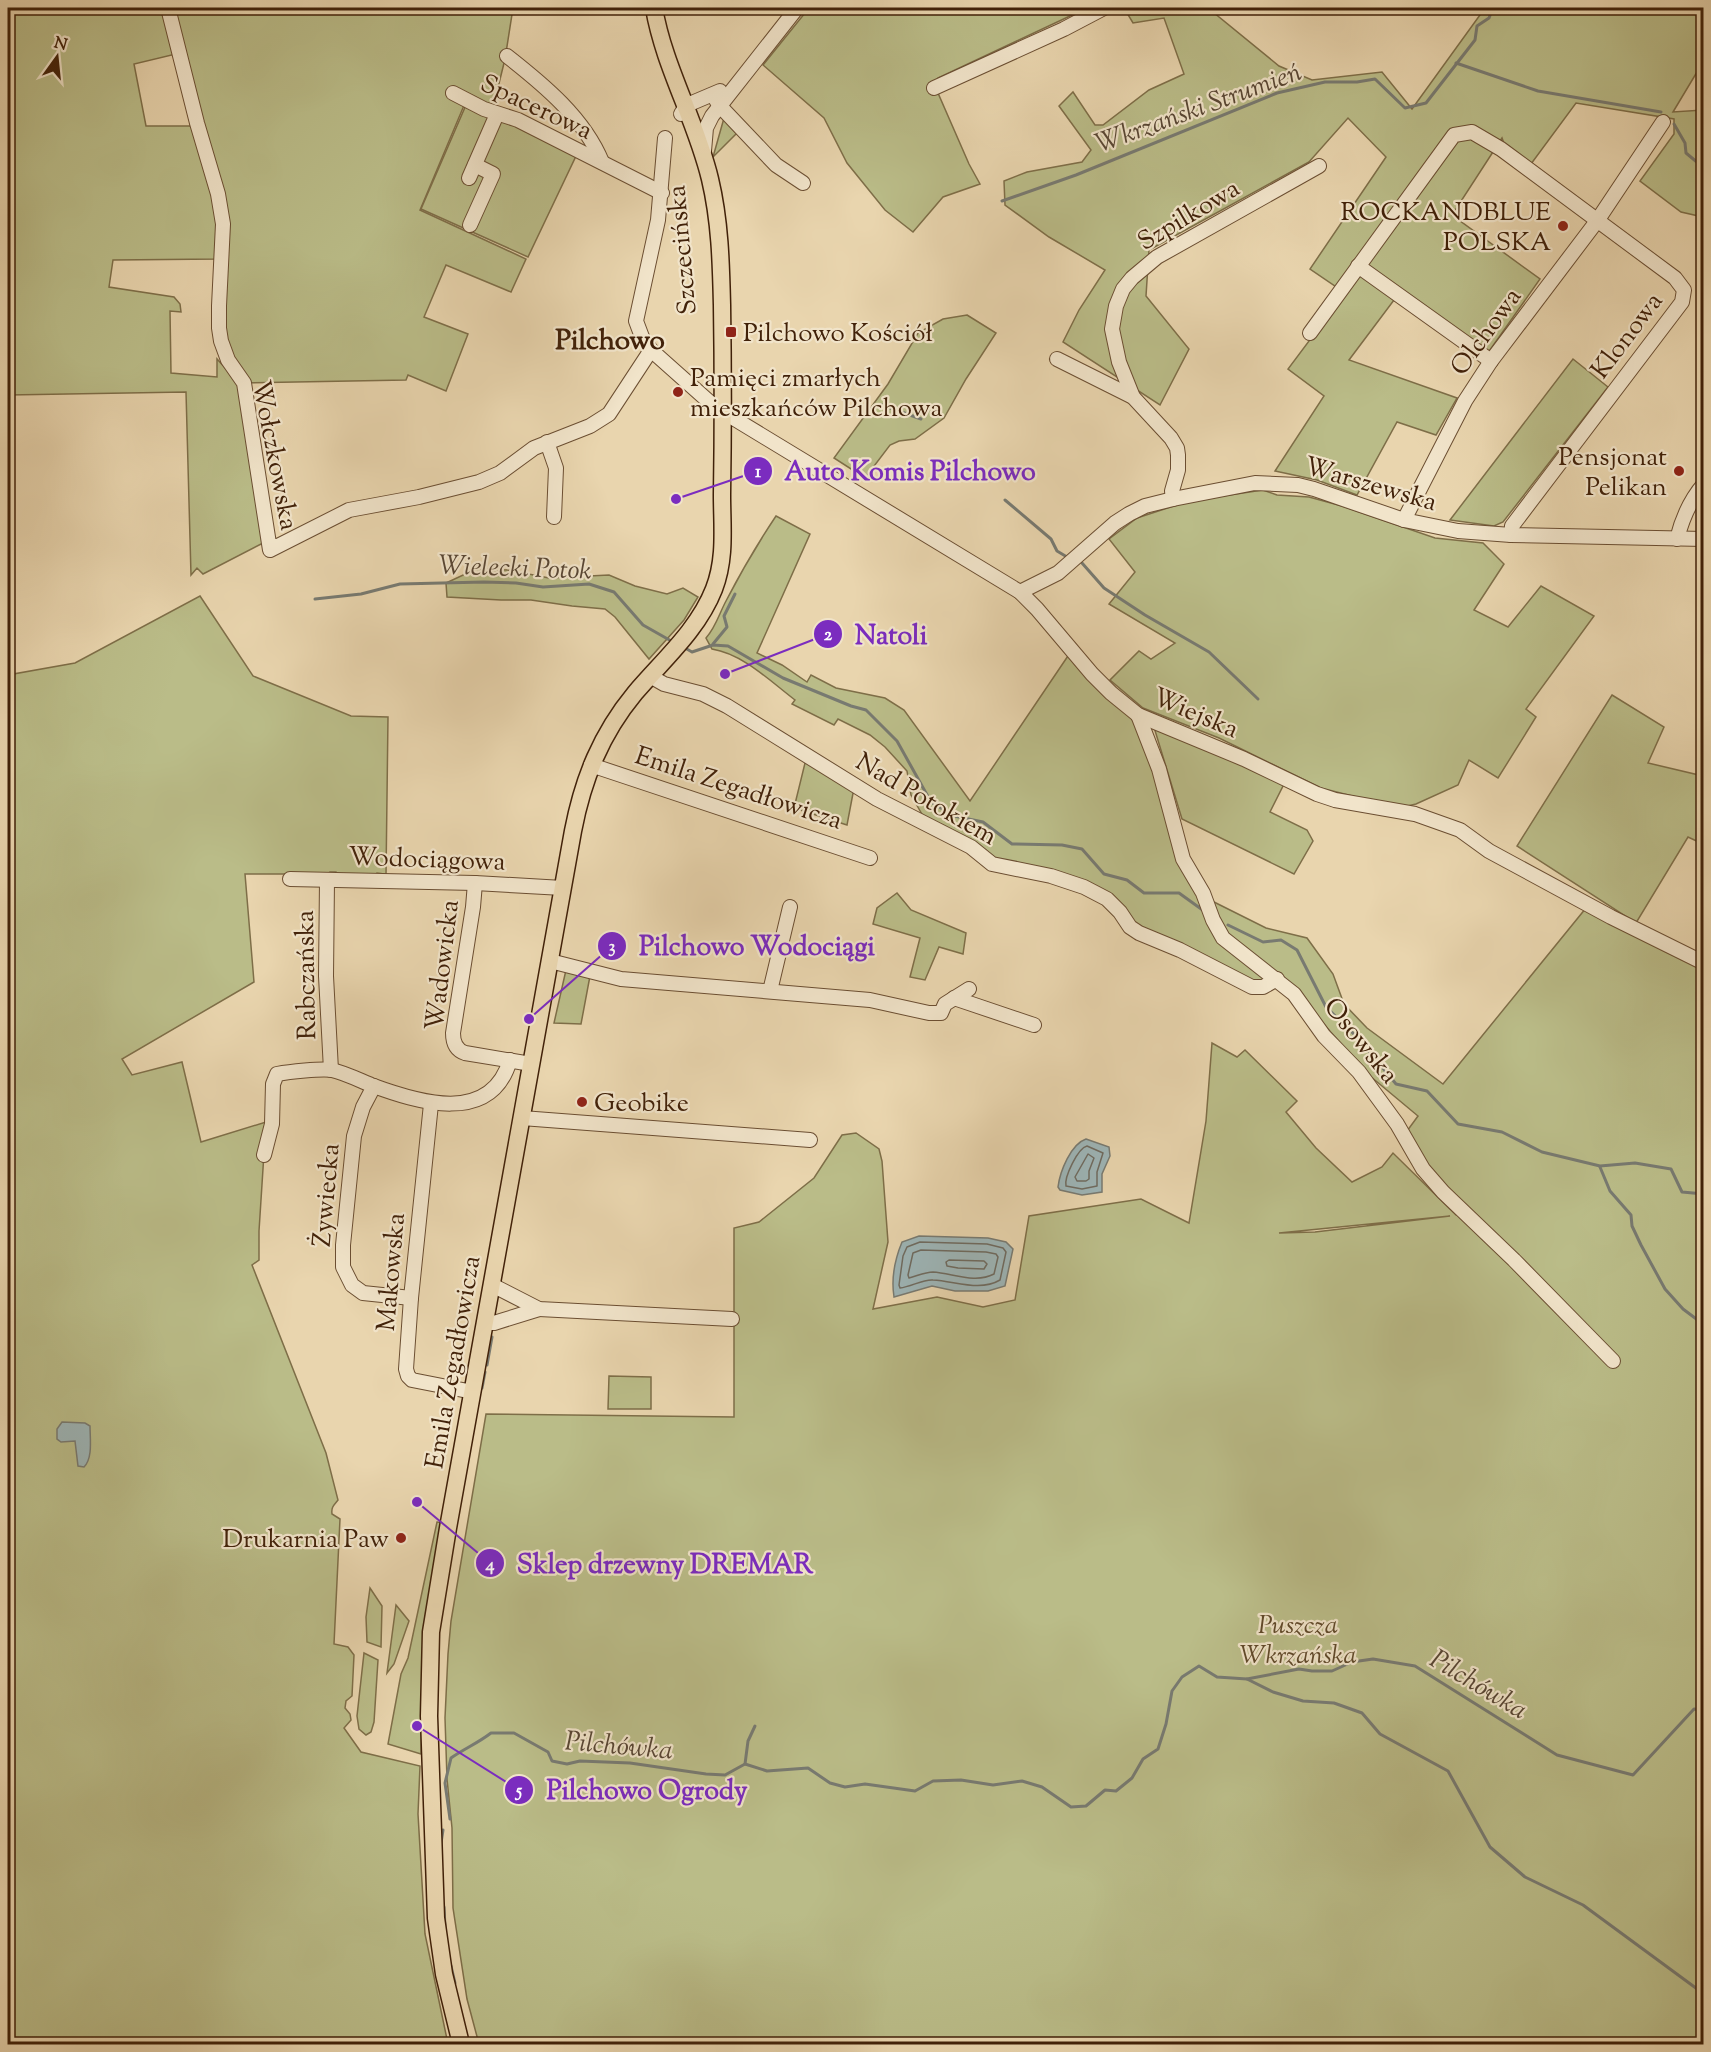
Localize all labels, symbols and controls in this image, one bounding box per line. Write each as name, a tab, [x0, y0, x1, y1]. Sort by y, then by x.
north arrow	[27, 27, 87, 87]
text: N	[51, 32, 70, 58]
water label: Wkrzański Strumień	[1090, 54, 1308, 165]
street label: Spacerowa	[474, 66, 598, 150]
street label: Szpilkowa	[1131, 171, 1247, 261]
street label: Szczecińska	[659, 183, 708, 316]
place label: ROCKANDBLUE POLSKA	[1340, 195, 1551, 262]
marker: ROCKANDBLUE POLSKA	[1556, 219, 1570, 233]
street label: Olchowa	[1442, 281, 1532, 384]
street label: Klonowa	[1583, 285, 1673, 388]
place label: Pilchowo Kościół	[743, 316, 933, 353]
district label: Pilchowo	[555, 322, 665, 362]
marker: Pilchowo Kościół	[724, 325, 738, 339]
place label: Pamięci zmarłych mieszkańców Pilchowa	[690, 361, 943, 428]
street label: Wołczkowska	[241, 377, 306, 534]
marker: Pamięci zmarłych mieszkańców Pilchowa	[671, 385, 685, 399]
place label: Pensjonat Pelikan	[1558, 440, 1667, 507]
callout: Auto Komis Pilchowo	[743, 448, 1048, 493]
street label: Warszewska	[1300, 449, 1441, 522]
text: Auto Komis Pilchowo	[784, 454, 1036, 493]
text: 1	[755, 460, 762, 486]
marker: Pensjonat Pelikan	[1672, 464, 1686, 478]
water label: Wielecki Potok	[438, 547, 592, 592]
callout: Natoli	[813, 612, 939, 657]
text: Natoli	[855, 618, 928, 657]
text: 2	[824, 623, 833, 649]
street label: Wiejska	[1146, 680, 1244, 749]
street label: Emila Zegadłowicza	[630, 738, 847, 840]
street label: Nad Potokiem	[848, 745, 1003, 856]
street label: Wodociągowa	[348, 839, 506, 882]
street label: Wadowicka	[417, 898, 470, 1033]
street label: Rabczańska	[288, 910, 327, 1040]
callout: Pilchowo Wodociągi	[597, 924, 887, 969]
text: Pilchowo Wodociągi	[639, 929, 875, 968]
text: 3	[608, 935, 616, 961]
street label: Osowska	[1314, 990, 1406, 1093]
place label: Geobike	[594, 1086, 689, 1123]
marker: Geobike	[575, 1095, 589, 1109]
street label: Żywiecka	[305, 1142, 350, 1249]
street label: Makowska	[369, 1211, 416, 1333]
street label: Emila Zegadłowicza	[418, 1253, 491, 1472]
place label: Drukarnia Paw	[222, 1522, 389, 1559]
marker: Drukarnia Paw	[394, 1531, 408, 1545]
callout: Sklep drzewny DREMAR	[475, 1541, 825, 1586]
text: Sklep drzewny DREMAR	[517, 1547, 814, 1586]
text: 4	[484, 1553, 495, 1579]
park label: Puszcza Wkrzańska	[1239, 1608, 1357, 1675]
water label: Pilchówka	[1421, 1642, 1534, 1731]
water label: Pilchówka	[563, 1723, 674, 1772]
callout: Pilchowo Ogrody	[504, 1767, 759, 1812]
text: Pilchowo Ogrody	[547, 1773, 748, 1812]
text: 5	[514, 1779, 523, 1805]

